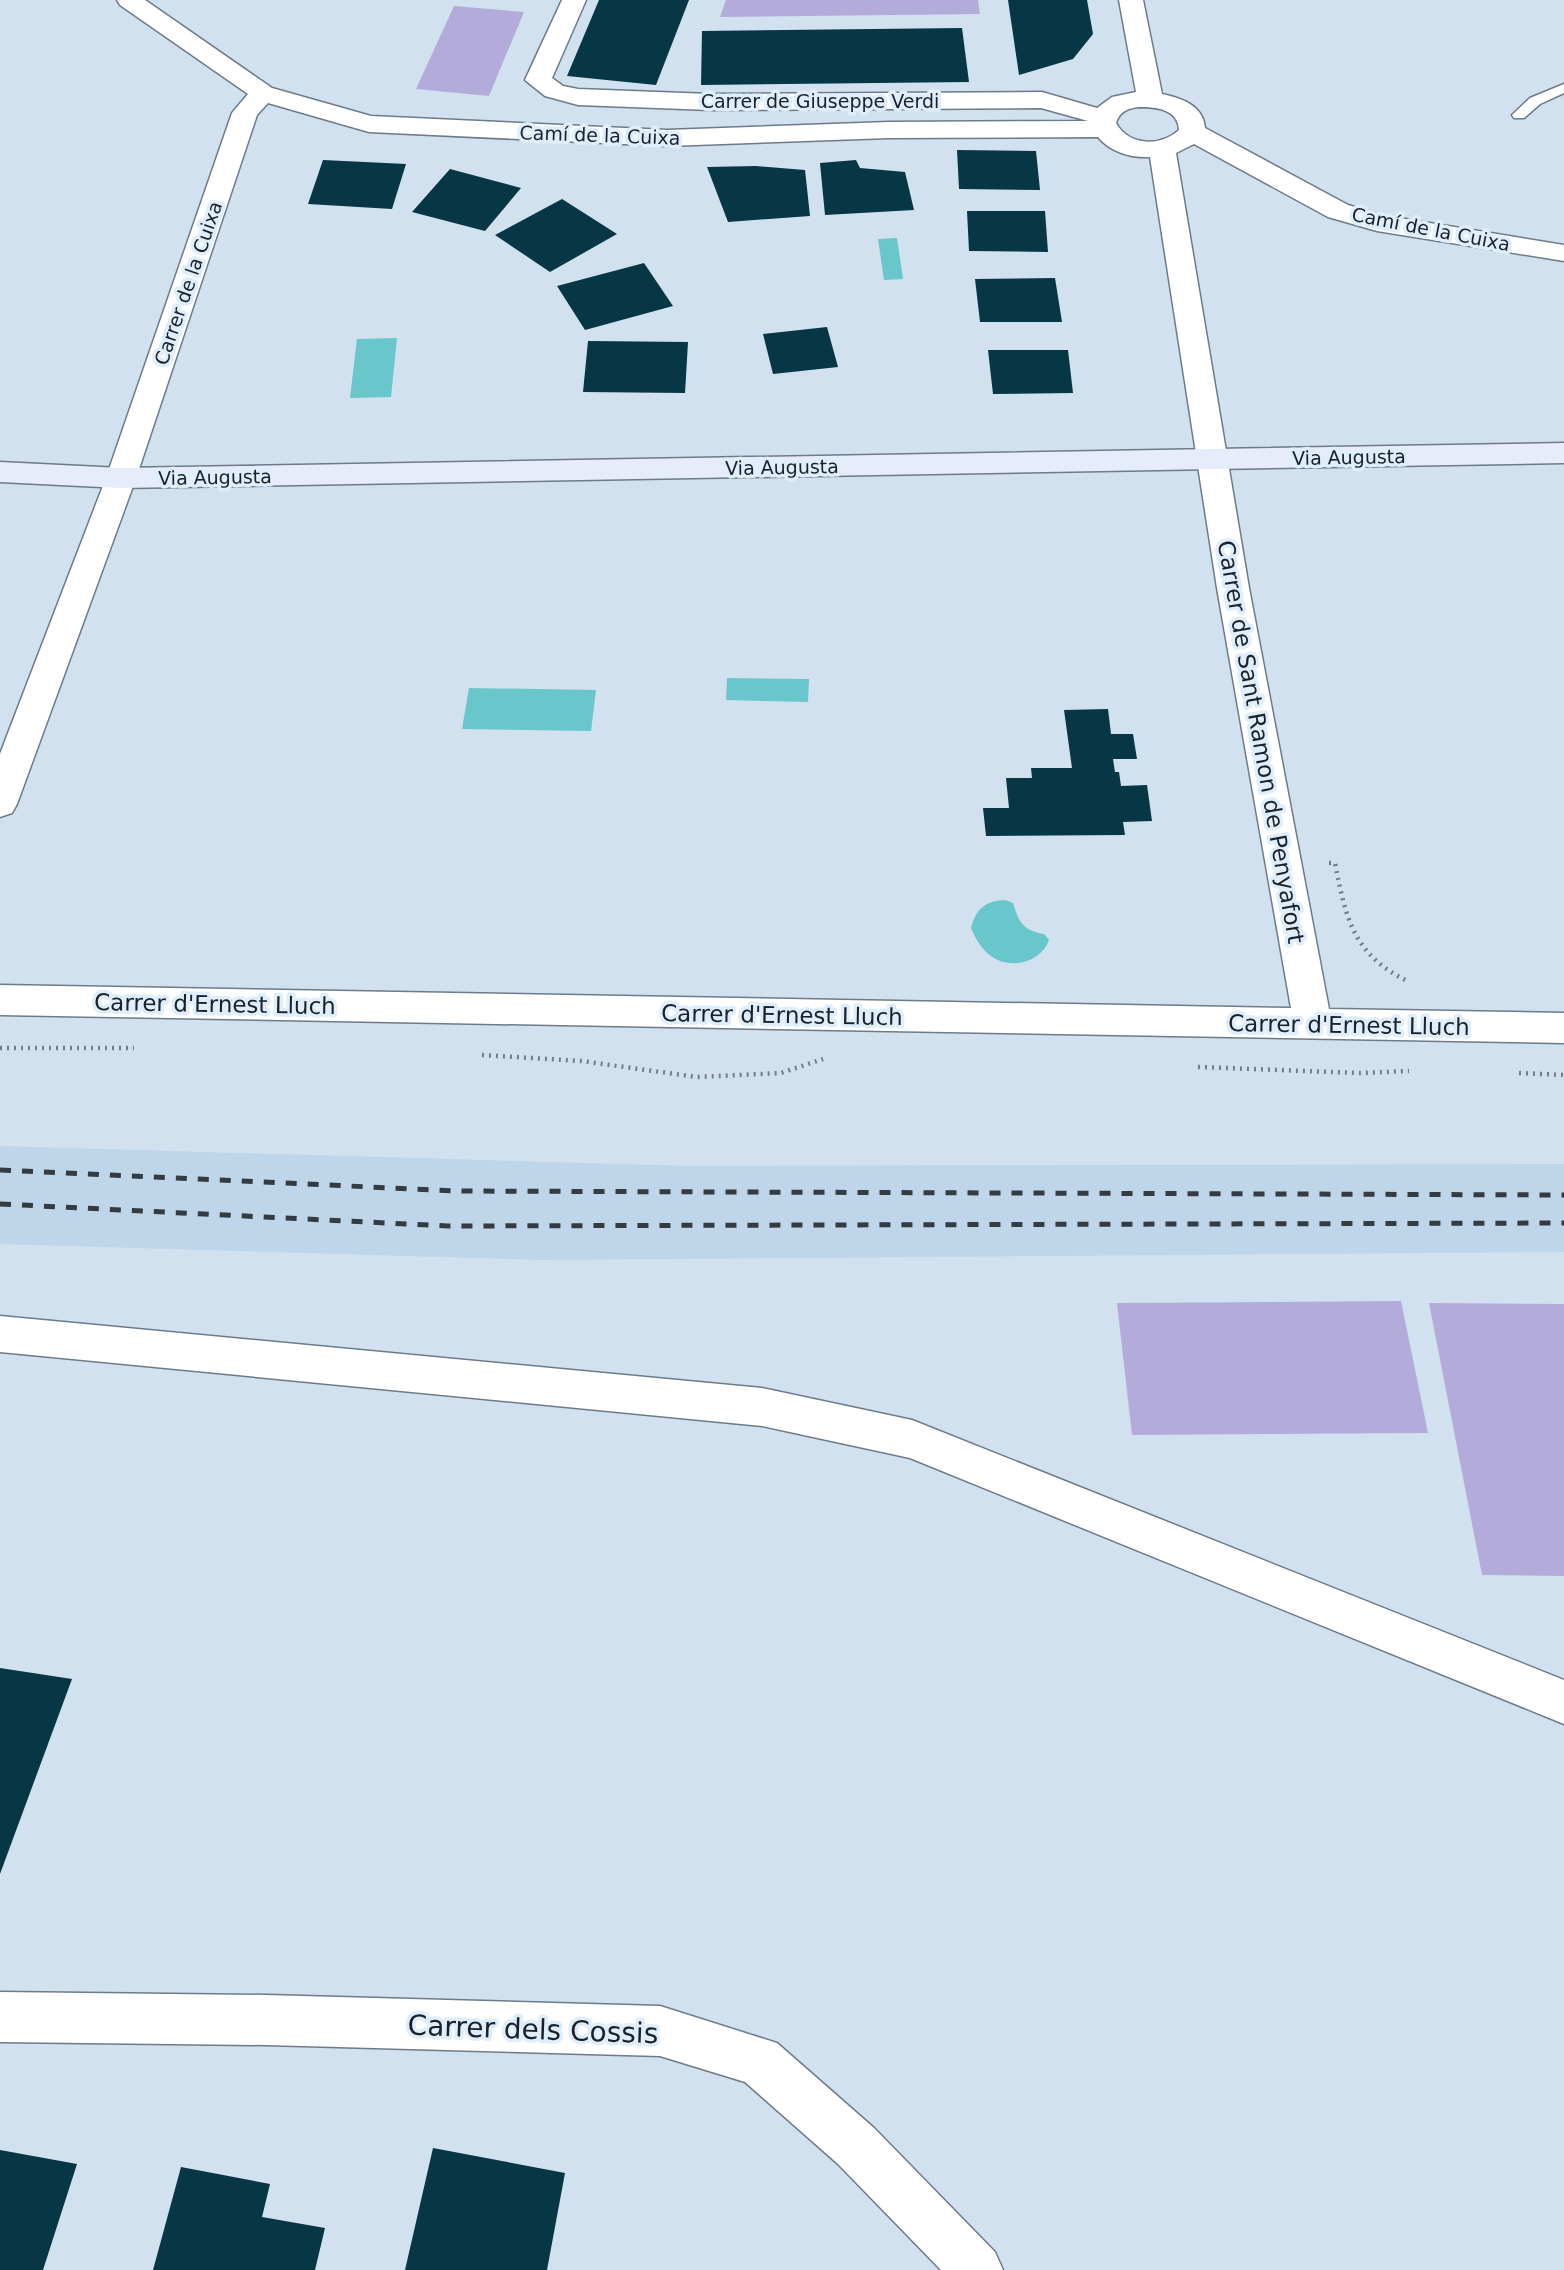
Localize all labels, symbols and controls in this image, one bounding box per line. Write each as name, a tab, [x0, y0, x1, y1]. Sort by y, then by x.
street label: Carrer de Giuseppe Verdi	[701, 90, 939, 112]
street label: Camí de la Cuixa	[519, 121, 681, 149]
street label: Carrer de la Cuixa	[150, 198, 226, 368]
street label: Camí de la Cuixa	[1350, 203, 1512, 255]
street label: Via Augusta	[1292, 445, 1406, 469]
street label: Via Augusta	[725, 455, 839, 479]
street label: Via Augusta	[158, 465, 272, 489]
street label: Carrer de Sant Ramon de Penyafort	[1213, 538, 1309, 946]
street label: Carrer d'Ernest Lluch	[94, 989, 336, 1019]
street label: Carrer d'Ernest Lluch	[661, 1000, 903, 1030]
street label: Carrer d'Ernest Lluch	[1228, 1010, 1470, 1040]
street label: Carrer dels Cossis	[407, 2009, 659, 2050]

